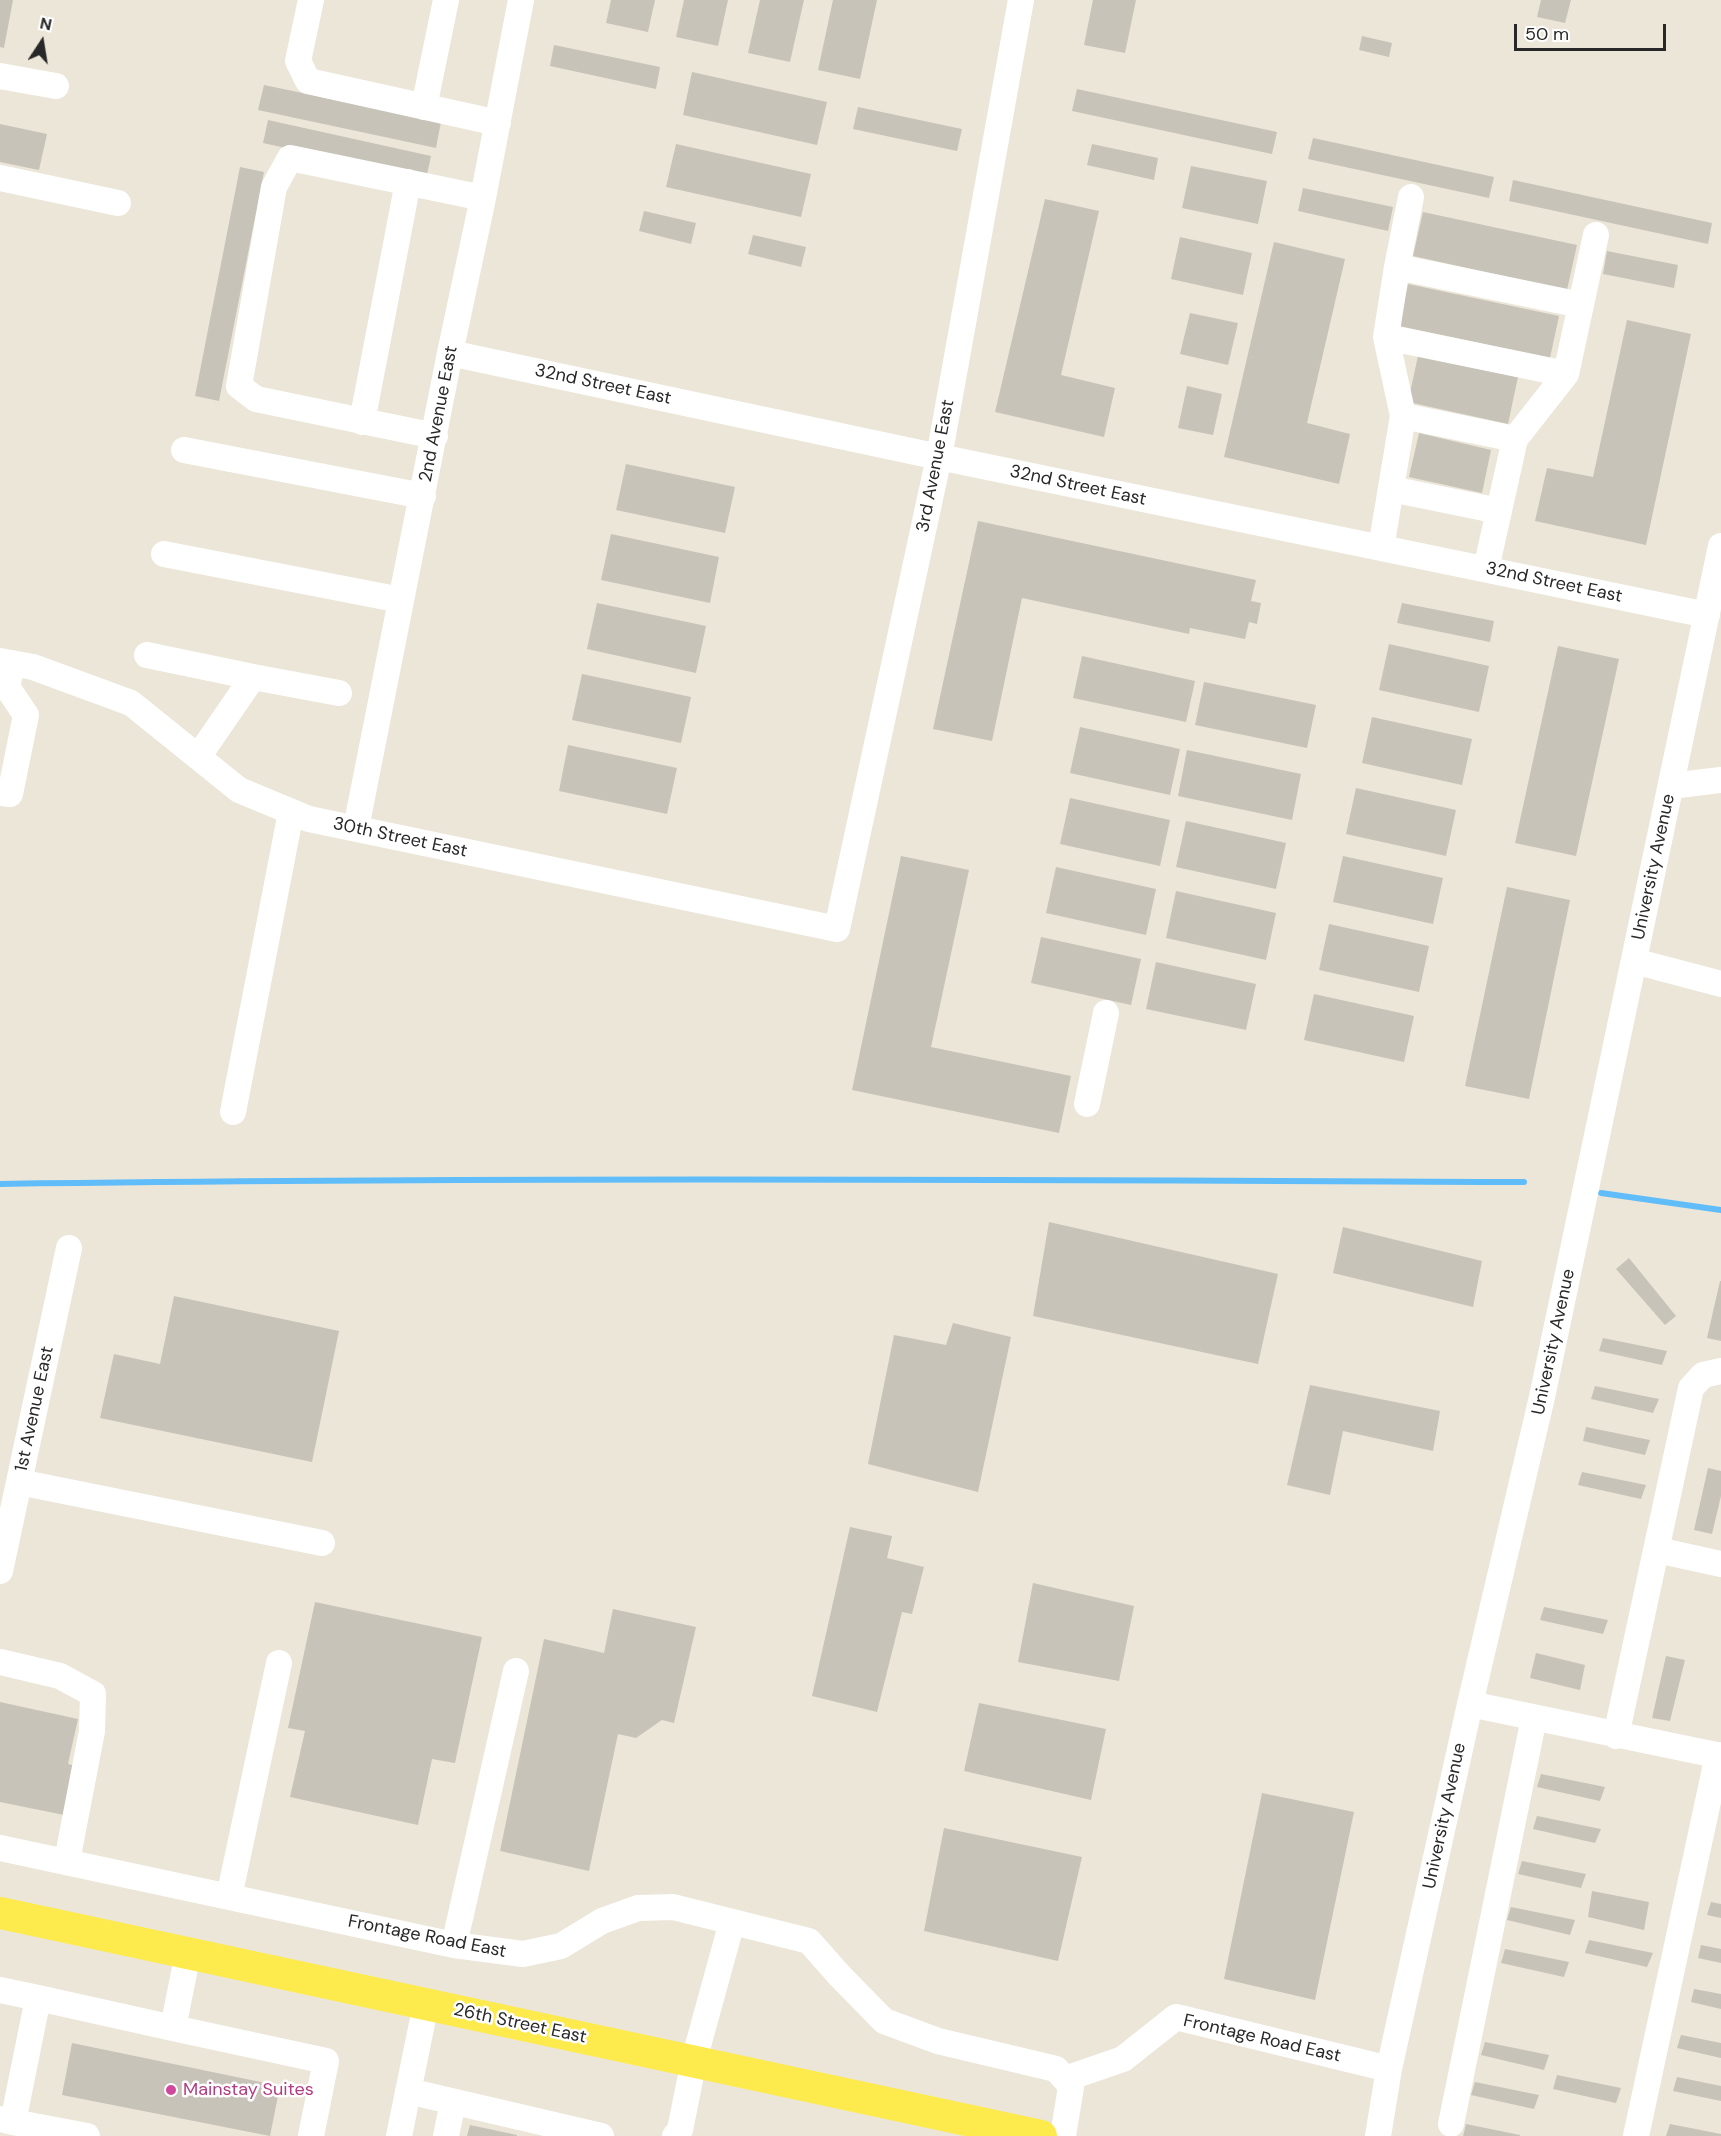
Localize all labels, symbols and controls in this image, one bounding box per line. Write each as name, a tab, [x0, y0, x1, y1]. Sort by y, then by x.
north arrow	[12, 12, 72, 72]
text: N	[38, 12, 54, 35]
scale bar	[1517, 12, 1668, 50]
text: 50 m	[1525, 22, 1569, 46]
street label: 2nd Avenue East	[415, 344, 463, 484]
street label: 32nd Street East	[533, 360, 673, 410]
street label: 3rd Avenue East	[913, 398, 959, 534]
street label: 32nd Street East	[1008, 461, 1148, 511]
street label: 32nd Street East	[1484, 558, 1624, 608]
street label: University Avenue	[1628, 792, 1680, 942]
street label: 30th Street East	[331, 813, 469, 863]
street label: University Avenue	[1528, 1267, 1580, 1417]
street label: 1st Avenue East	[11, 1344, 59, 1474]
street label: University Avenue	[1419, 1741, 1471, 1891]
street label: Frontage Road East	[346, 1911, 508, 1963]
street label: 26th Street East	[452, 1999, 588, 2049]
street label: Frontage Road East	[1181, 2010, 1343, 2068]
place label: Mainstay Suites	[183, 2079, 314, 2101]
marker: Mainstay Suites	[164, 2083, 178, 2097]

